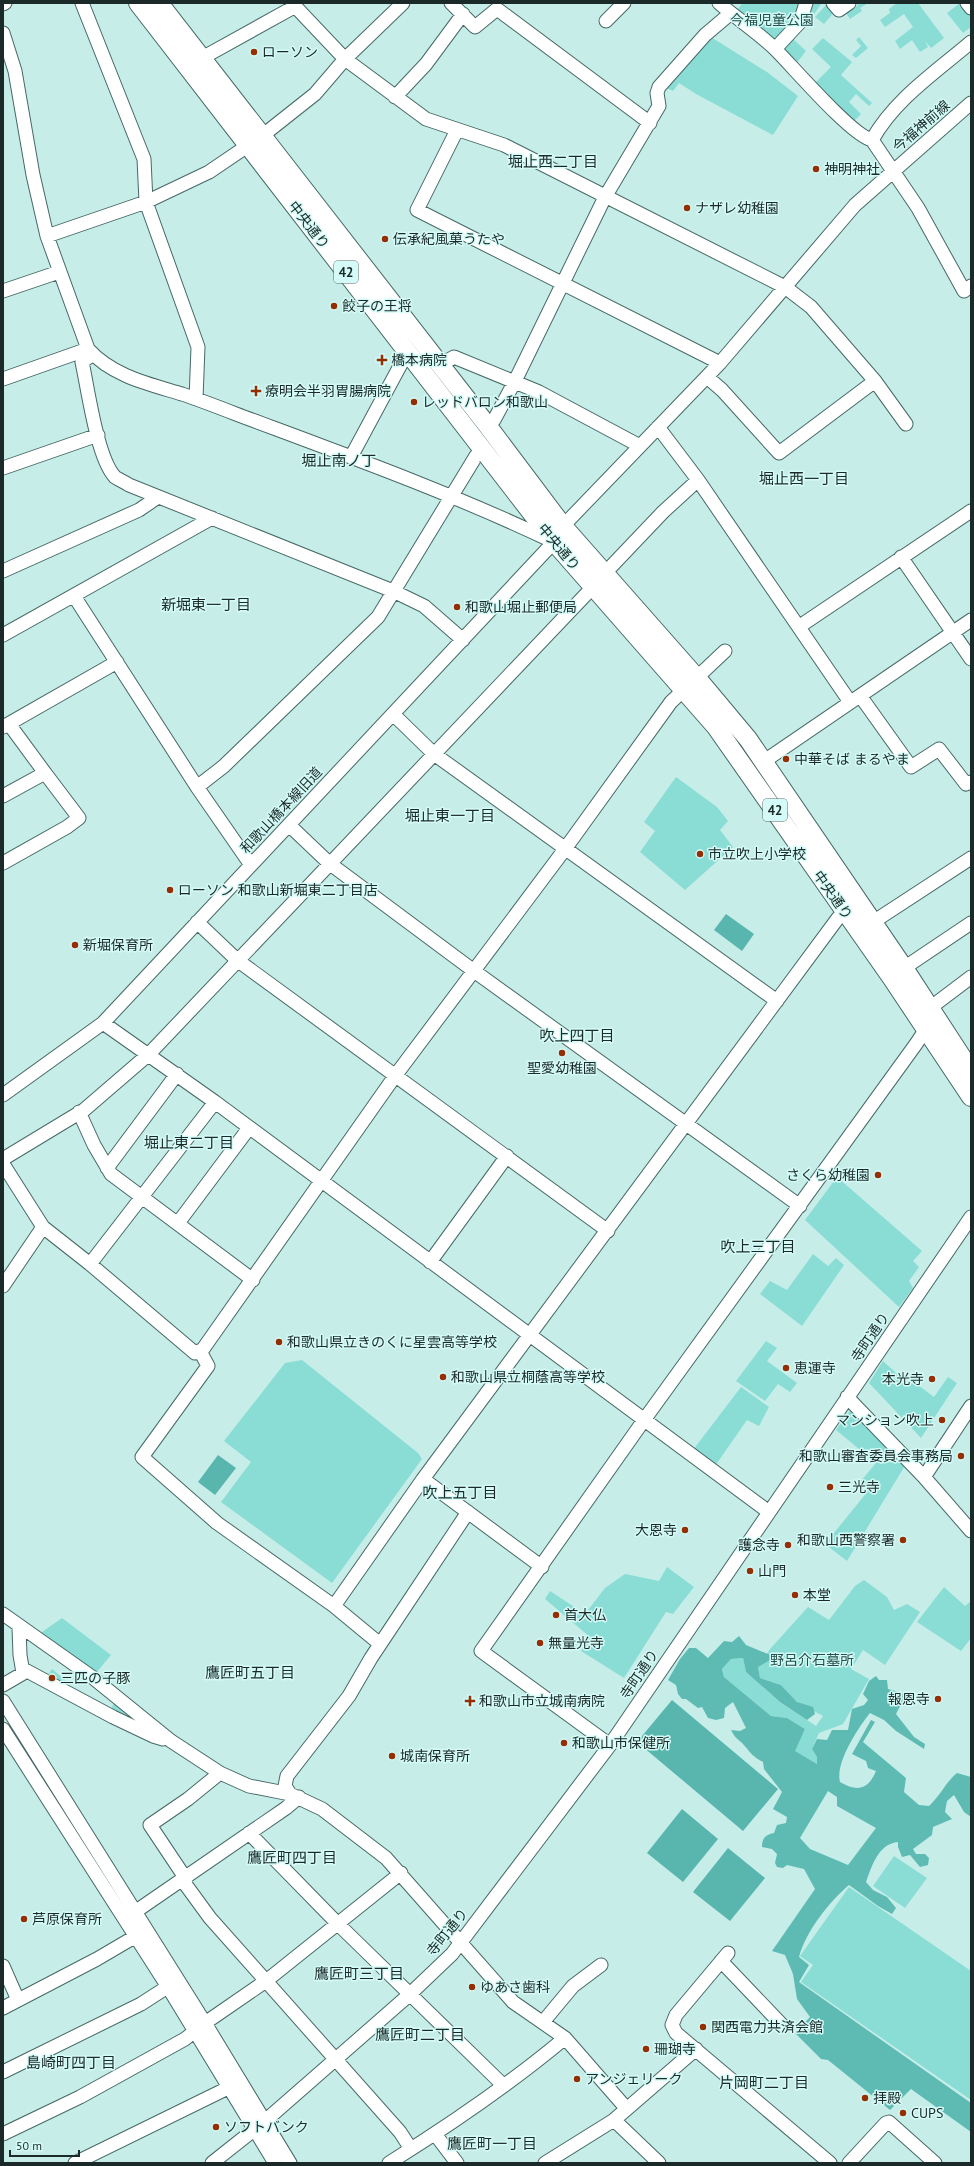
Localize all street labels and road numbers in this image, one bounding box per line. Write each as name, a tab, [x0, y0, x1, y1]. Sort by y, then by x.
street label: 今福神前線	[889, 96, 953, 156]
street label: 中央通り	[285, 197, 333, 253]
road number: 42	[334, 261, 358, 283]
street label: 中央通り	[534, 520, 584, 574]
street label: 和歌山橋本線旧道	[236, 763, 326, 857]
road number: 42	[763, 799, 787, 821]
street label: 中央通り	[810, 867, 856, 923]
street label: 寺町通り	[847, 1309, 893, 1365]
street label: 寺町通り	[616, 1646, 662, 1702]
street label: 寺町通り	[422, 1905, 472, 1959]

